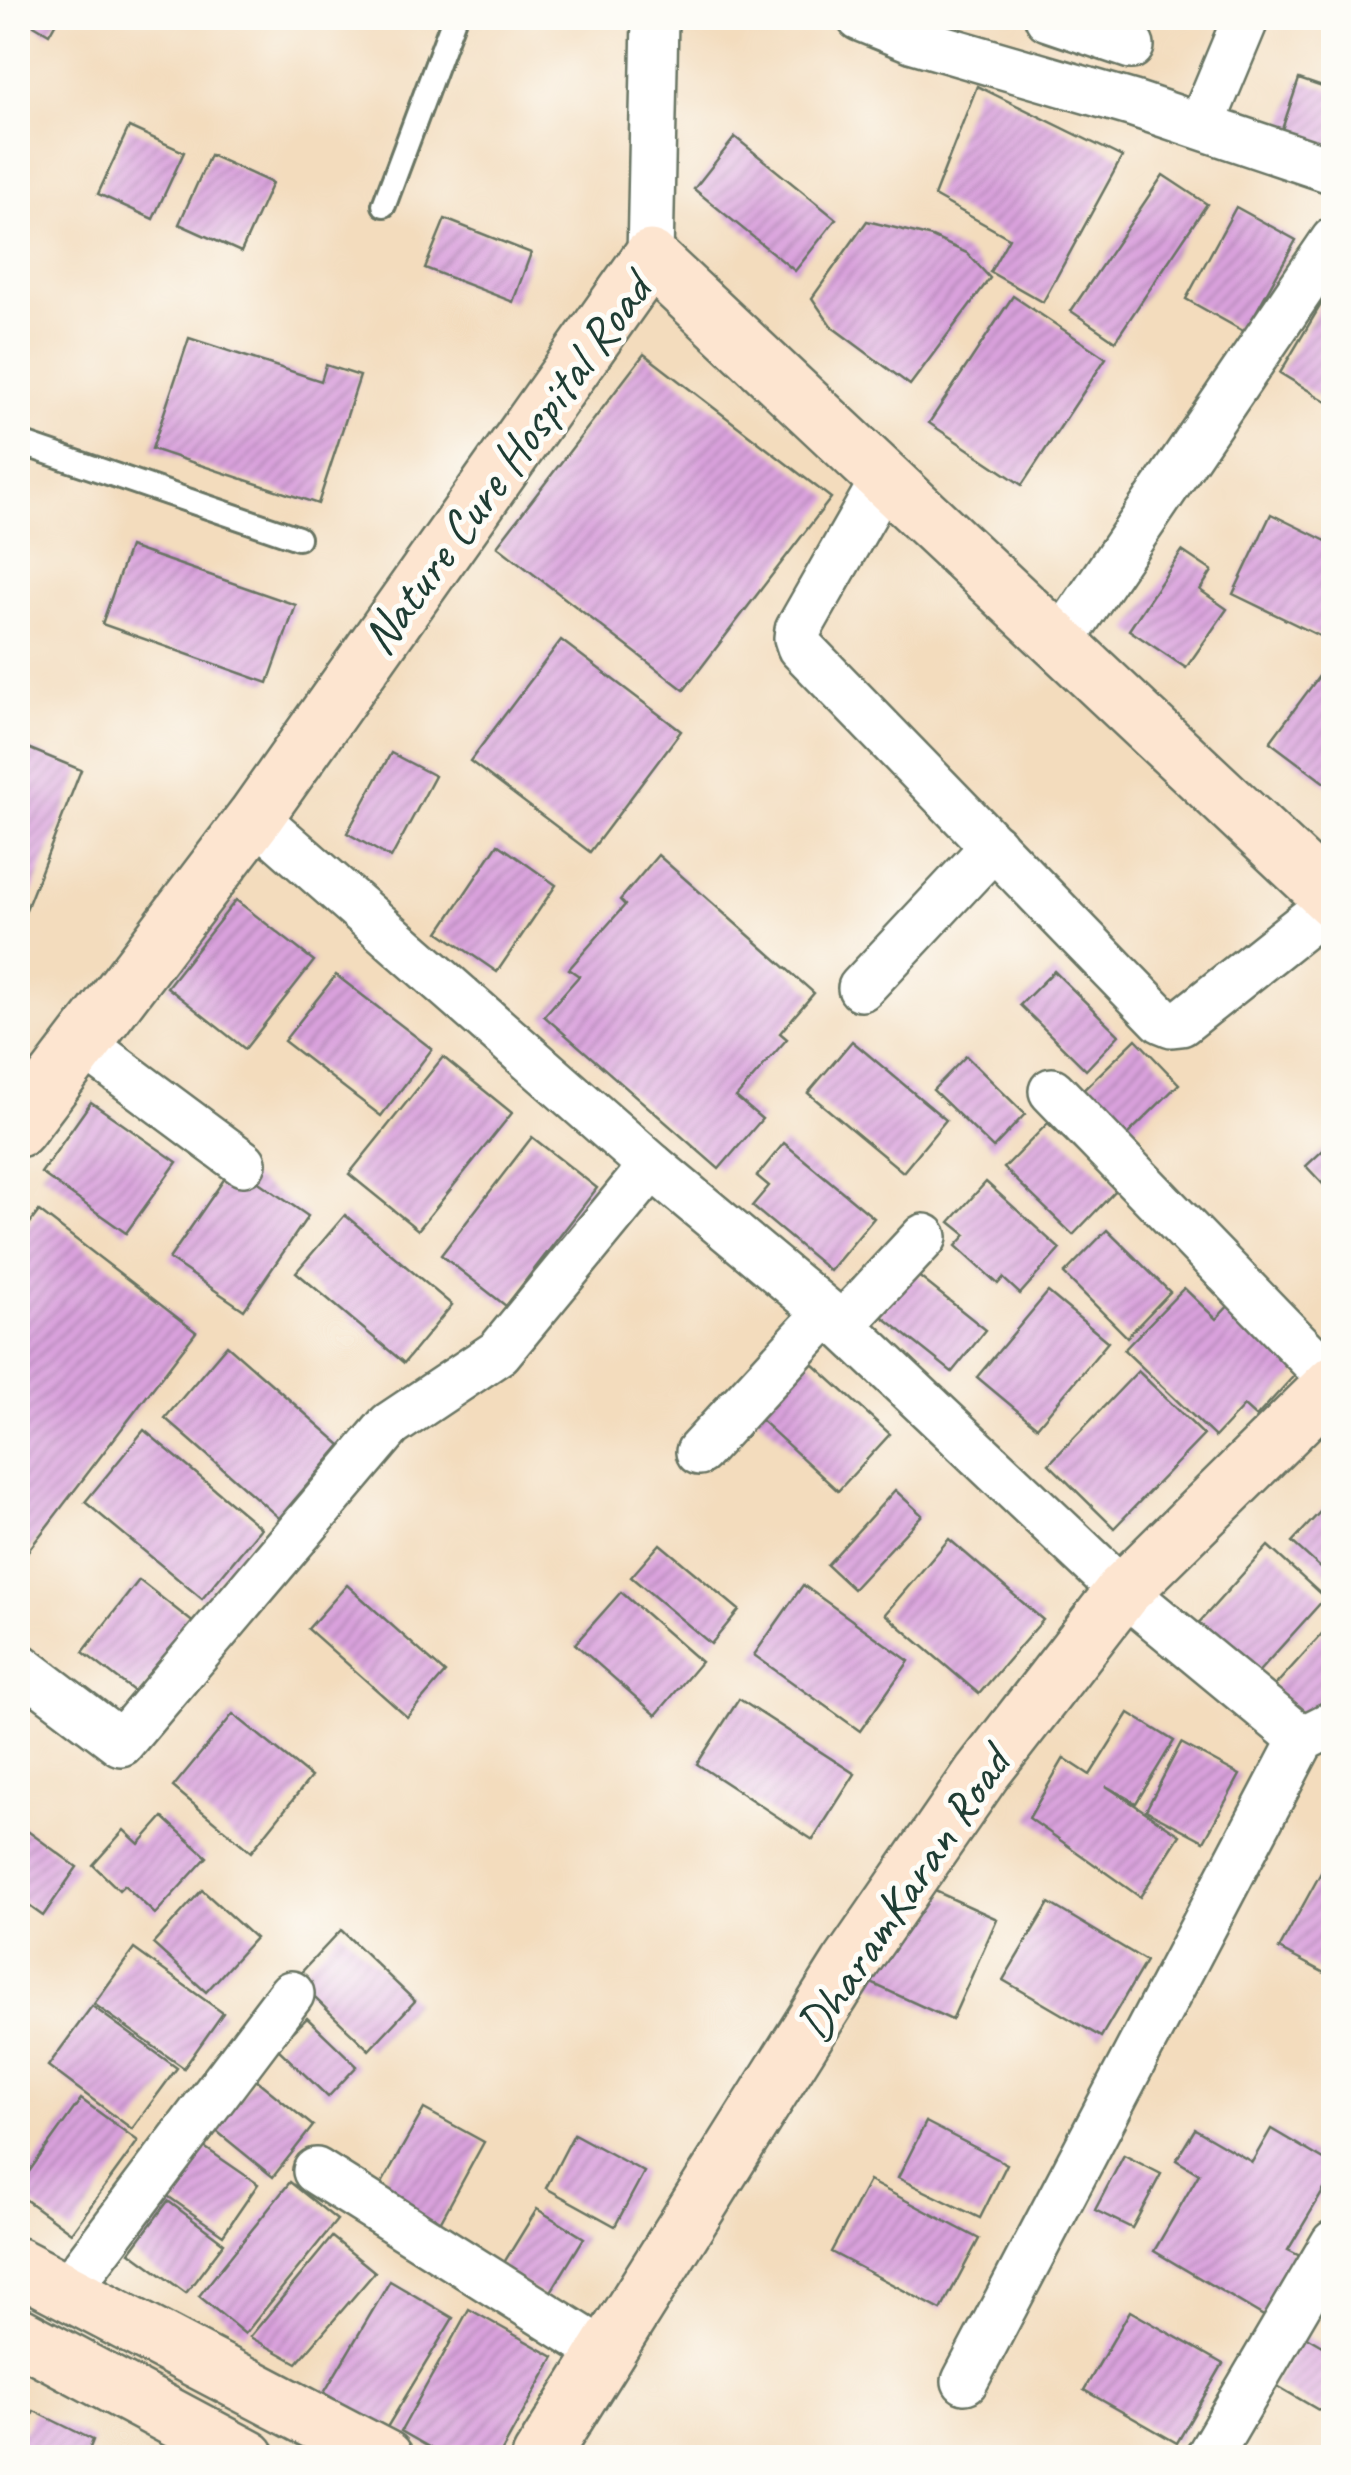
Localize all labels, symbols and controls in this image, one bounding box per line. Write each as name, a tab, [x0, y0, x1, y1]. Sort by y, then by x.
street label: Nature Cure Hospital Road	[347, 256, 670, 667]
street label: DharamKaran Road	[782, 1730, 1028, 2053]

